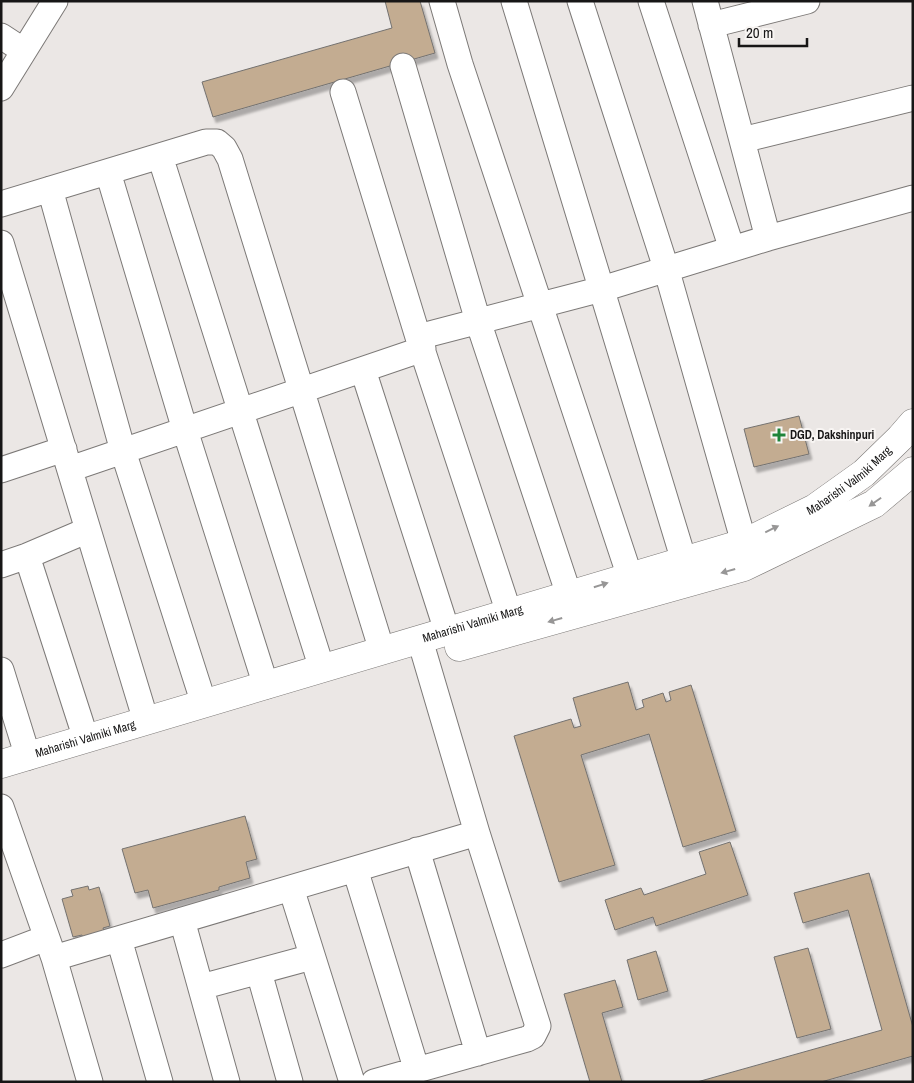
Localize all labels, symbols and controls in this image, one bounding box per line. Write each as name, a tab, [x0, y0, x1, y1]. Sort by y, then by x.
scale bar	[739, 15, 806, 47]
text: 20 m	[746, 22, 773, 43]
place label: DGD, Dakshinpuri	[790, 427, 874, 443]
marker: DGD, Dakshinpuri	[772, 428, 786, 442]
street label: Maharishi Valmiki Marg	[804, 442, 895, 519]
one-way arrow	[868, 497, 882, 507]
one-way arrow	[765, 525, 779, 533]
one-way arrow	[721, 567, 736, 575]
one-way arrow	[594, 581, 609, 589]
street label: Maharishi Valmiki Marg	[420, 601, 525, 646]
one-way arrow	[548, 616, 563, 624]
street label: Maharishi Valmiki Marg	[33, 716, 138, 761]

